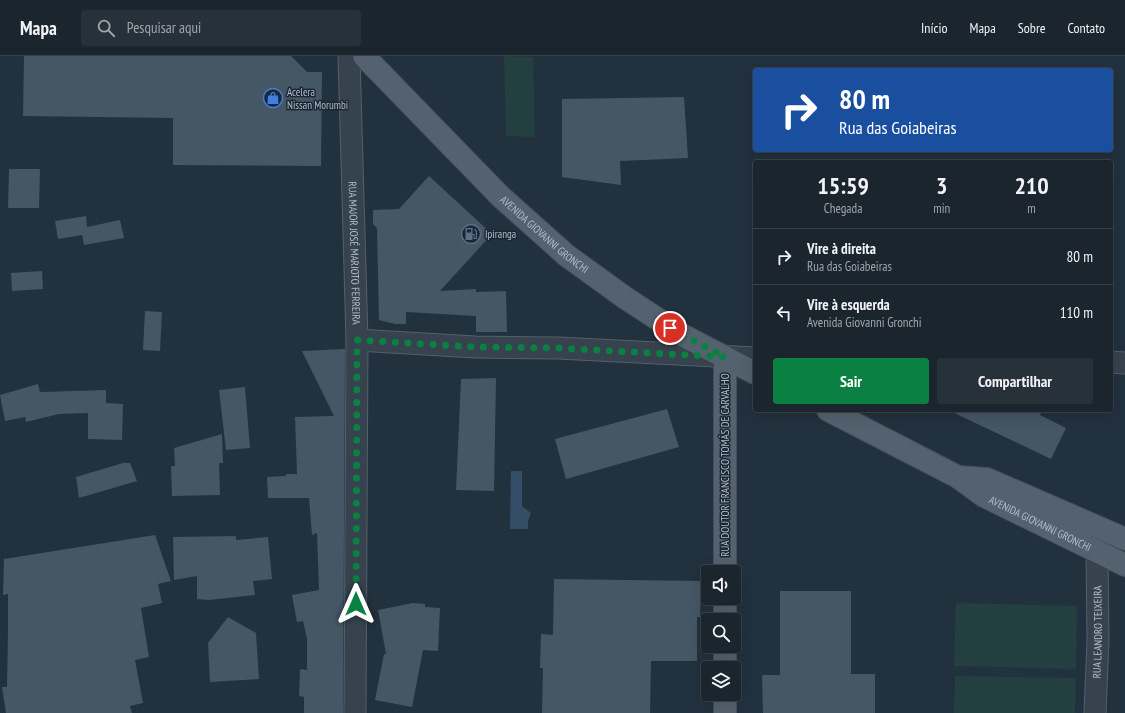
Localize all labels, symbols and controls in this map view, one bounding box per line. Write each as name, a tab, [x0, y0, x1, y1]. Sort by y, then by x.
search box	[81, 10, 361, 46]
text: Mapa	[20, 16, 57, 40]
icon: search	[95, 17, 117, 39]
text: Pesquisar aqui	[127, 18, 201, 37]
text: Início	[921, 19, 948, 37]
text: Mapa	[970, 19, 996, 37]
text: Sobre	[1018, 19, 1046, 37]
text: Contato	[1068, 19, 1105, 37]
text: 80 m	[839, 80, 890, 117]
icon: right	[773, 84, 825, 136]
place label: Acelera Nissan Morumbi	[287, 85, 348, 112]
shop icon: Acelera Nissan Morumbi	[262, 87, 284, 109]
text: Rua das Goiabeiras	[839, 116, 956, 139]
text: 15:59	[817, 170, 869, 201]
text: 3	[936, 170, 947, 201]
text: 210	[1014, 170, 1049, 201]
street label: RUA MAJOR JOSÉ MARIOTO FERREIRA	[346, 181, 364, 326]
street label: AVENIDA GIOVANNI GRONCHI	[497, 193, 591, 276]
text: Chegada	[824, 200, 862, 217]
text: min	[933, 200, 950, 217]
text: m	[1027, 200, 1036, 217]
fuel station icon: Ipiranga	[460, 223, 482, 245]
place label: Ipiranga	[485, 227, 516, 241]
text: Vire à direita	[807, 239, 876, 258]
icon: right	[773, 246, 795, 268]
text: 80 m	[1067, 247, 1093, 266]
text: Rua das Goiabeiras	[807, 258, 892, 275]
text: Vire à esquerda	[807, 295, 890, 314]
icon: left	[773, 302, 795, 324]
text: 110 m	[1060, 303, 1093, 322]
pin	[653, 311, 687, 345]
text: Avenida Giovanni Gronchi	[807, 314, 922, 331]
icon: arrive	[659, 317, 681, 339]
button: Sair	[773, 358, 929, 404]
button: Compartilhar	[937, 358, 1093, 404]
street label: RUA DOUTOR FRANCISCO TOMÁS DE CARVALHO	[718, 373, 732, 557]
street label: AVENIDA GIOVANNI GRONCHI	[987, 493, 1094, 554]
map controls	[701, 565, 741, 701]
button: sound	[701, 565, 741, 605]
position arrow	[335, 583, 377, 625]
street label: RUA LEANDRO TEIXEIRA	[1089, 585, 1105, 679]
button: search	[701, 613, 741, 653]
button: layers	[701, 661, 741, 701]

